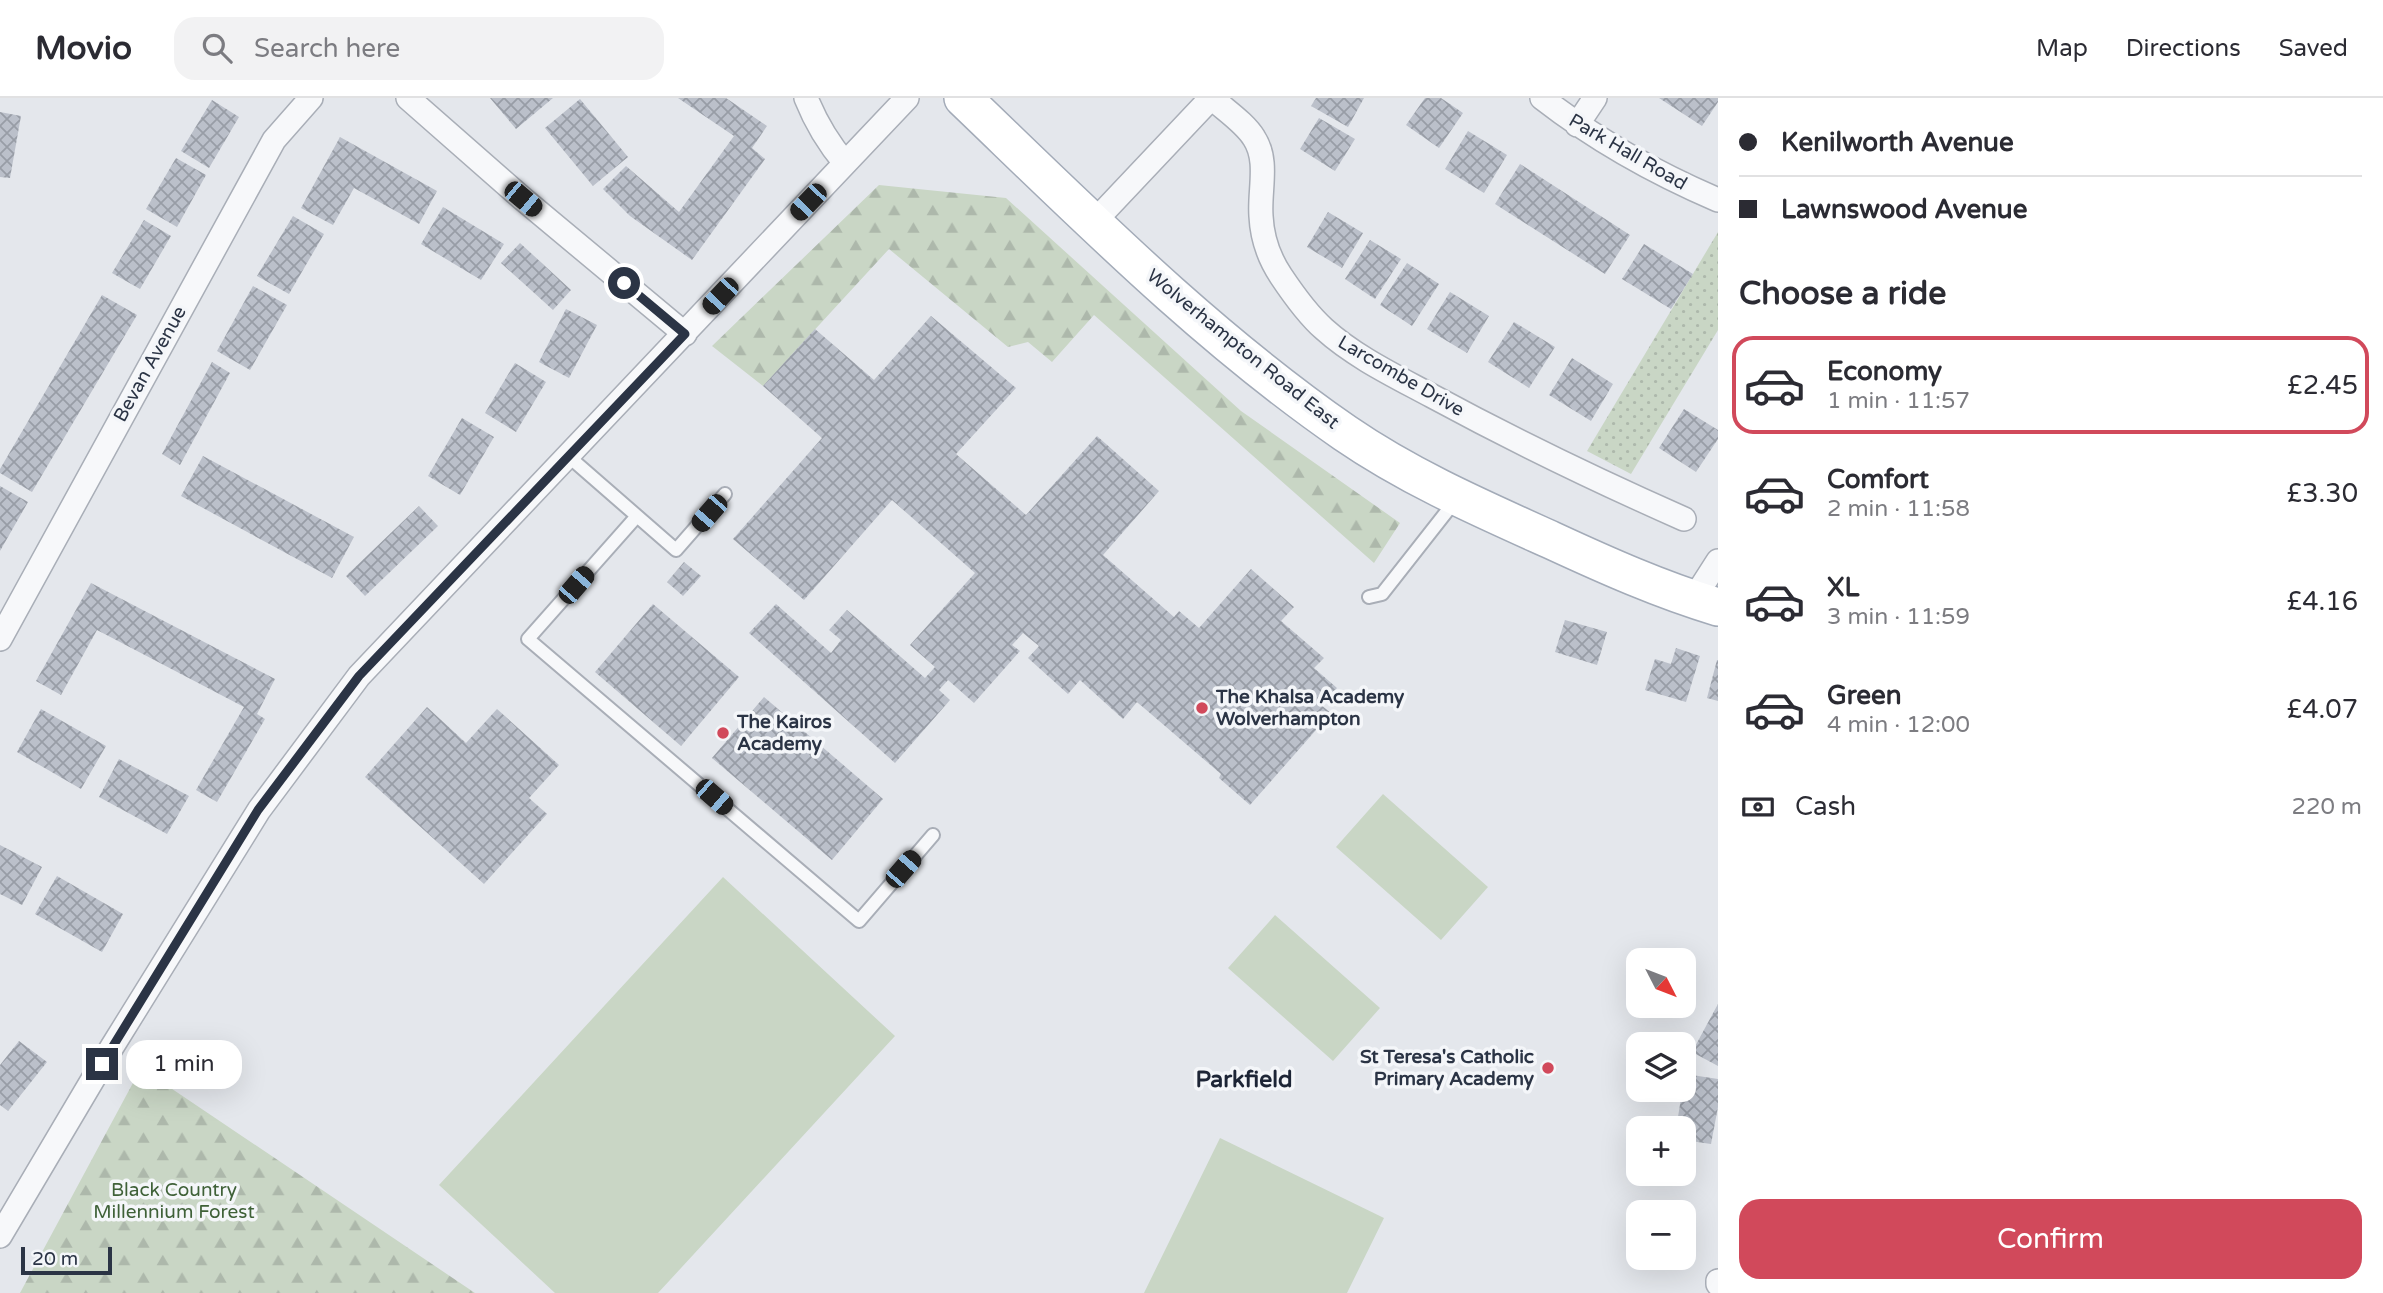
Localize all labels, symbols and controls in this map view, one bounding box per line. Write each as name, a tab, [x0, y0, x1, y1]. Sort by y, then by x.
search box	[174, 17, 664, 80]
text: Movio	[35, 29, 132, 68]
icon: search	[198, 29, 236, 67]
text: Search here	[254, 33, 400, 64]
text: Map	[2036, 34, 2088, 63]
text: Directions	[2126, 34, 2241, 63]
text: Saved	[2279, 34, 2348, 63]
street label: Park Hall Road	[1565, 109, 1691, 195]
text: Kenilworth Avenue	[1781, 127, 2014, 158]
car	[501, 177, 546, 221]
car	[786, 180, 831, 224]
text: Lawnswood Avenue	[1781, 194, 2027, 225]
street label: Wolverhampton Road East	[1142, 265, 1344, 433]
route start	[608, 267, 640, 299]
car	[698, 273, 743, 319]
text: Choose a ride	[1739, 275, 1946, 313]
street label: Bevan Avenue	[109, 302, 191, 426]
street label: Larcombe Drive	[1334, 331, 1468, 421]
icon: car	[1743, 354, 1806, 417]
text: Economy	[1827, 356, 1942, 387]
text: £2.45	[2287, 370, 2358, 401]
text: 1 min · 11:57	[1827, 387, 1970, 415]
icon: car	[1743, 462, 1806, 525]
text: Comfort	[1827, 464, 1929, 495]
text: £3.30	[2287, 478, 2358, 509]
car	[688, 490, 731, 536]
text: 2 min · 11:58	[1827, 495, 1970, 523]
car	[555, 562, 598, 608]
icon: car	[1743, 570, 1806, 633]
text: XL	[1827, 572, 1859, 603]
text: £4.16	[2287, 586, 2358, 617]
text: 3 min · 11:59	[1827, 603, 1970, 631]
icon: car	[1743, 678, 1806, 741]
text: Green	[1827, 680, 1902, 711]
place label: The Khalsa Academy Wolverhampton	[1215, 686, 1405, 731]
text: £4.07	[2287, 694, 2358, 725]
marker: The Khalsa Academy Wolverhampton	[1194, 700, 1210, 716]
place label: The Kairos Academy	[736, 711, 832, 756]
text: 4 min · 12:00	[1827, 711, 1970, 739]
marker: The Kairos Academy	[715, 725, 731, 741]
car	[692, 775, 737, 819]
icon: cash	[1739, 788, 1777, 826]
text: Cash	[1795, 791, 1856, 822]
text: 220 m	[2292, 793, 2362, 821]
car	[882, 846, 925, 892]
north arrow	[1626, 948, 1696, 1018]
map controls	[1626, 948, 1696, 1270]
button: layers	[1626, 1032, 1696, 1102]
callout: 1 min	[126, 1040, 242, 1088]
place label: St Teresa's Catholic Primary Academy	[1360, 1046, 1535, 1091]
route end	[86, 1048, 118, 1080]
text: 1 min	[153, 1050, 215, 1078]
marker: St Teresa's Catholic Primary Academy	[1540, 1060, 1556, 1076]
district label: Parkfield	[1195, 1066, 1293, 1094]
button: +	[1626, 1116, 1696, 1186]
park label: Black Country Millennium Forest	[93, 1179, 255, 1223]
button: Confirm	[1739, 1199, 2362, 1279]
button: −	[1626, 1200, 1696, 1270]
scale bar	[21, 1244, 112, 1276]
text: 20 m	[32, 1248, 78, 1270]

